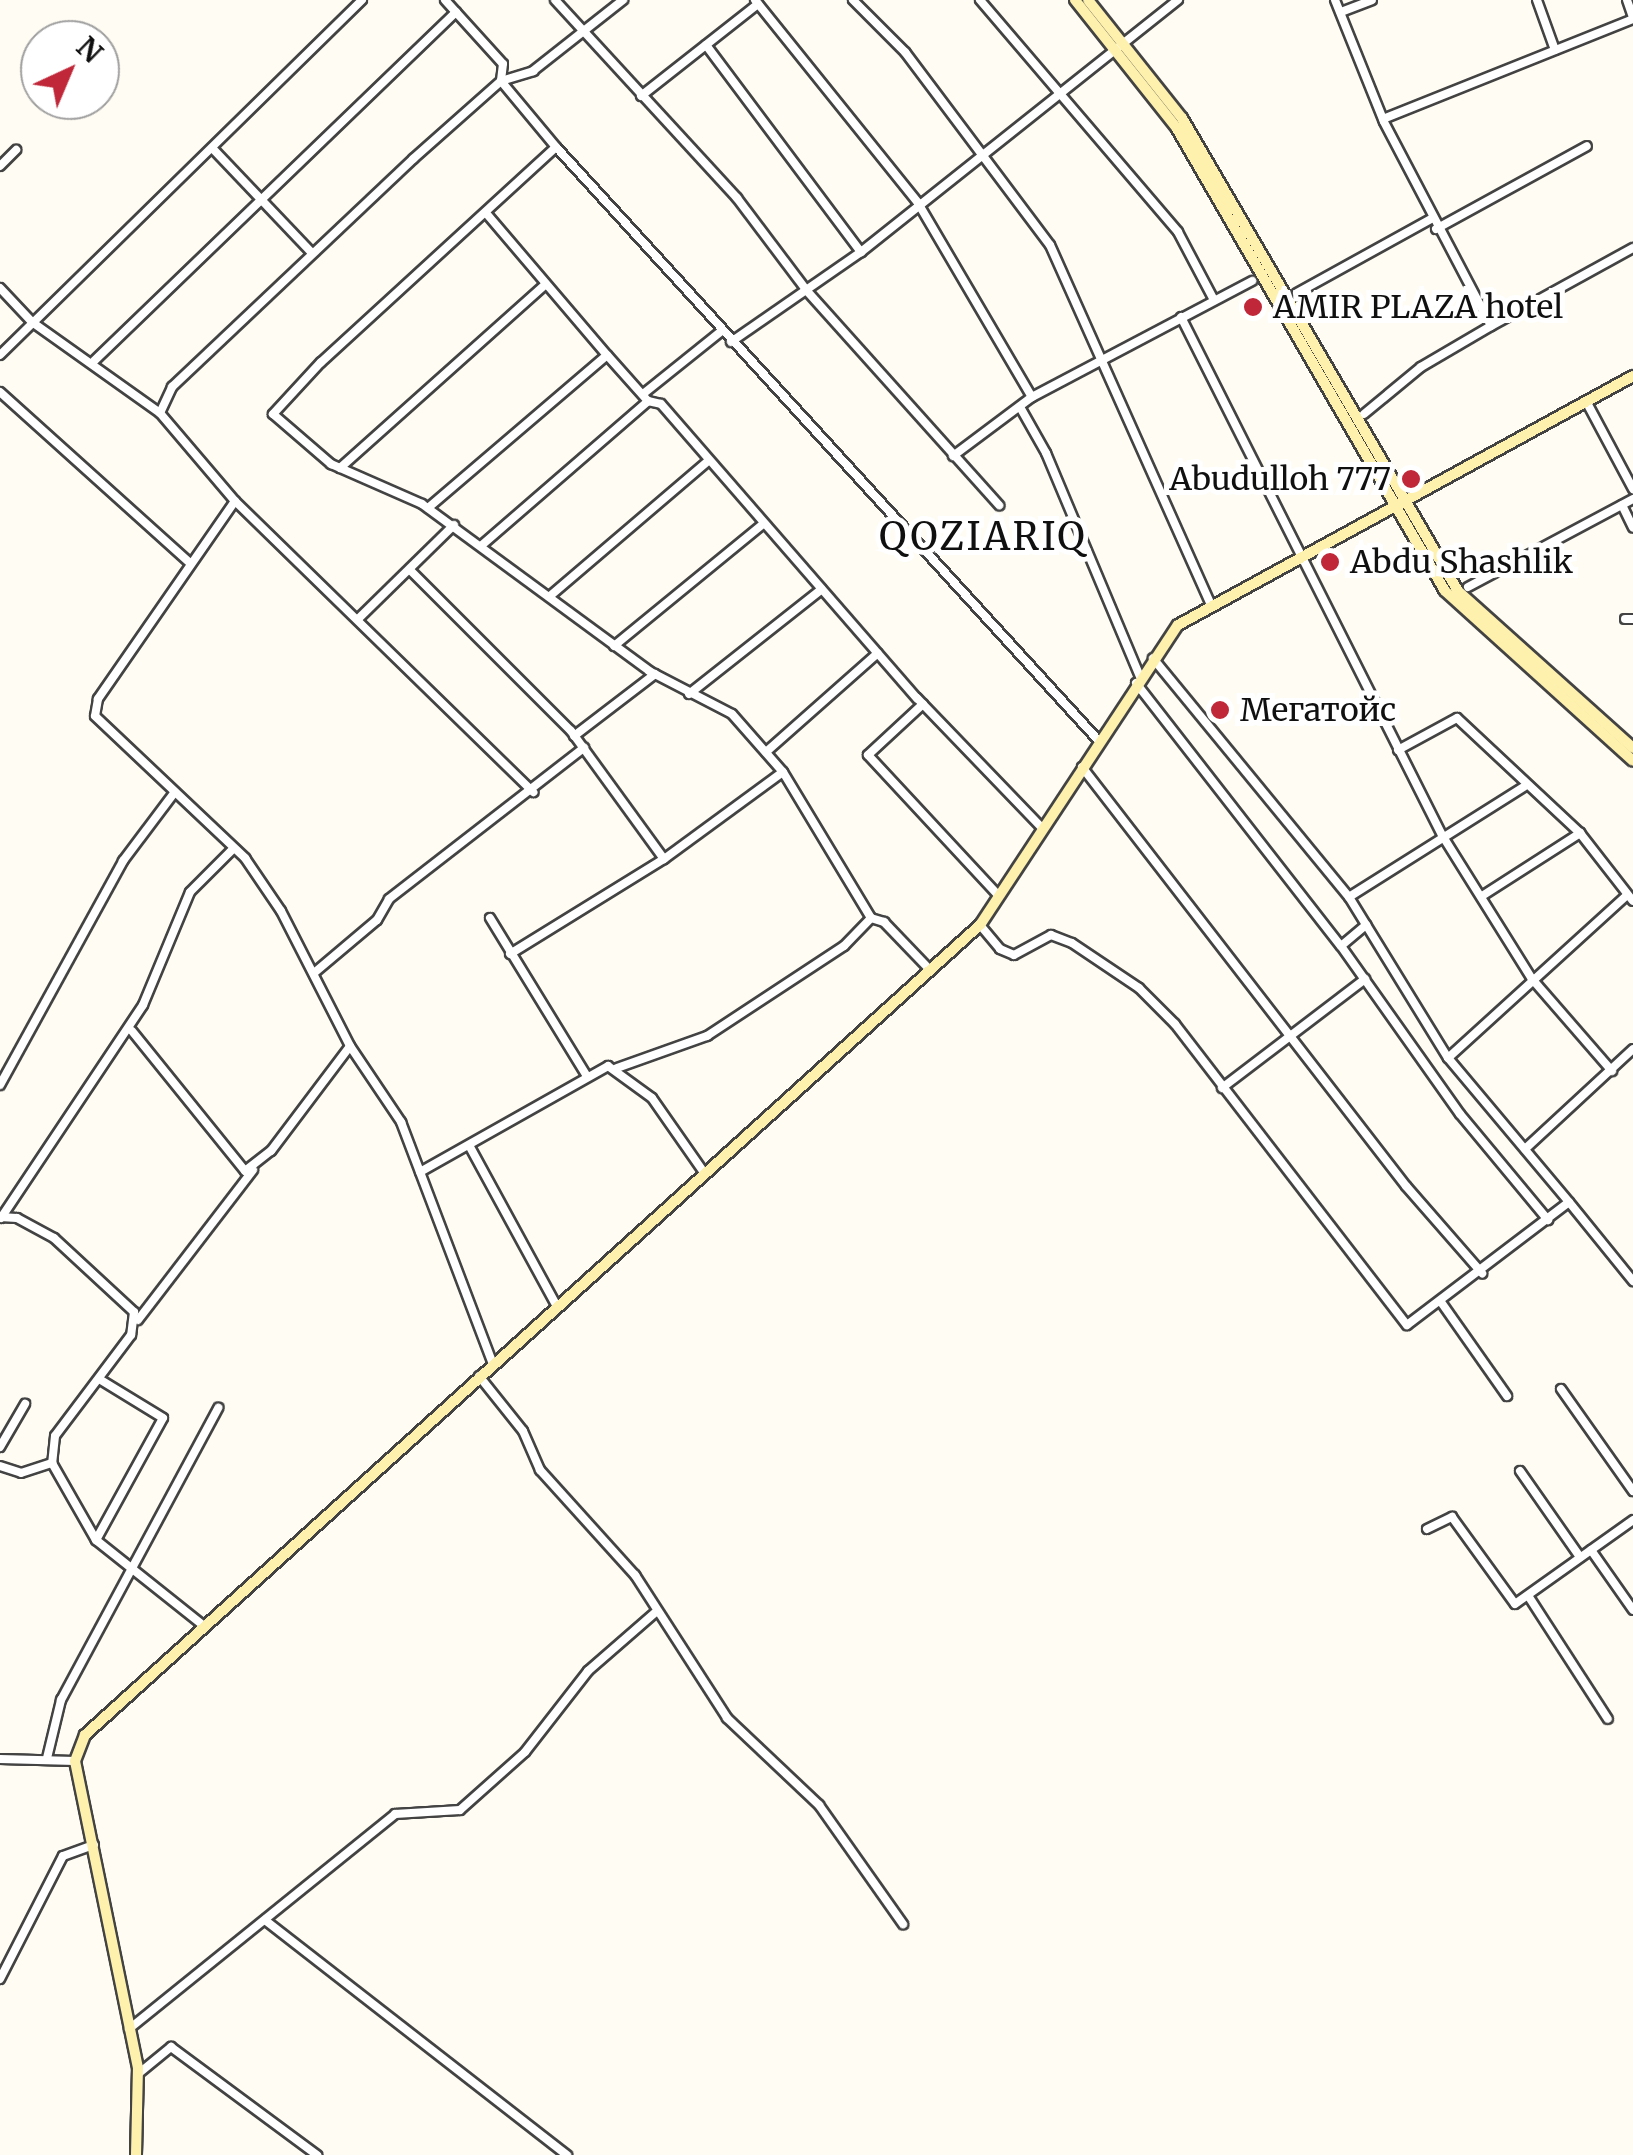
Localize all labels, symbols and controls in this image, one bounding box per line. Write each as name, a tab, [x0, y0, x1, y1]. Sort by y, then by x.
north arrow	[20, 20, 120, 120]
text: N	[69, 29, 110, 70]
place label: AMIR PLAZA hotel	[1273, 288, 1563, 326]
marker: AMIR PLAZA hotel	[1242, 296, 1264, 318]
place label: Abudulloh 777	[1169, 460, 1391, 498]
marker: Abudulloh 777	[1400, 468, 1422, 490]
district label: QOZIARIQ	[879, 514, 1087, 560]
place label: Abdu Shashlik	[1350, 543, 1573, 581]
marker: Abdu Shashlik	[1319, 551, 1341, 573]
place label: Мегатойс	[1240, 691, 1396, 729]
marker: Мегатойс	[1209, 699, 1231, 721]

